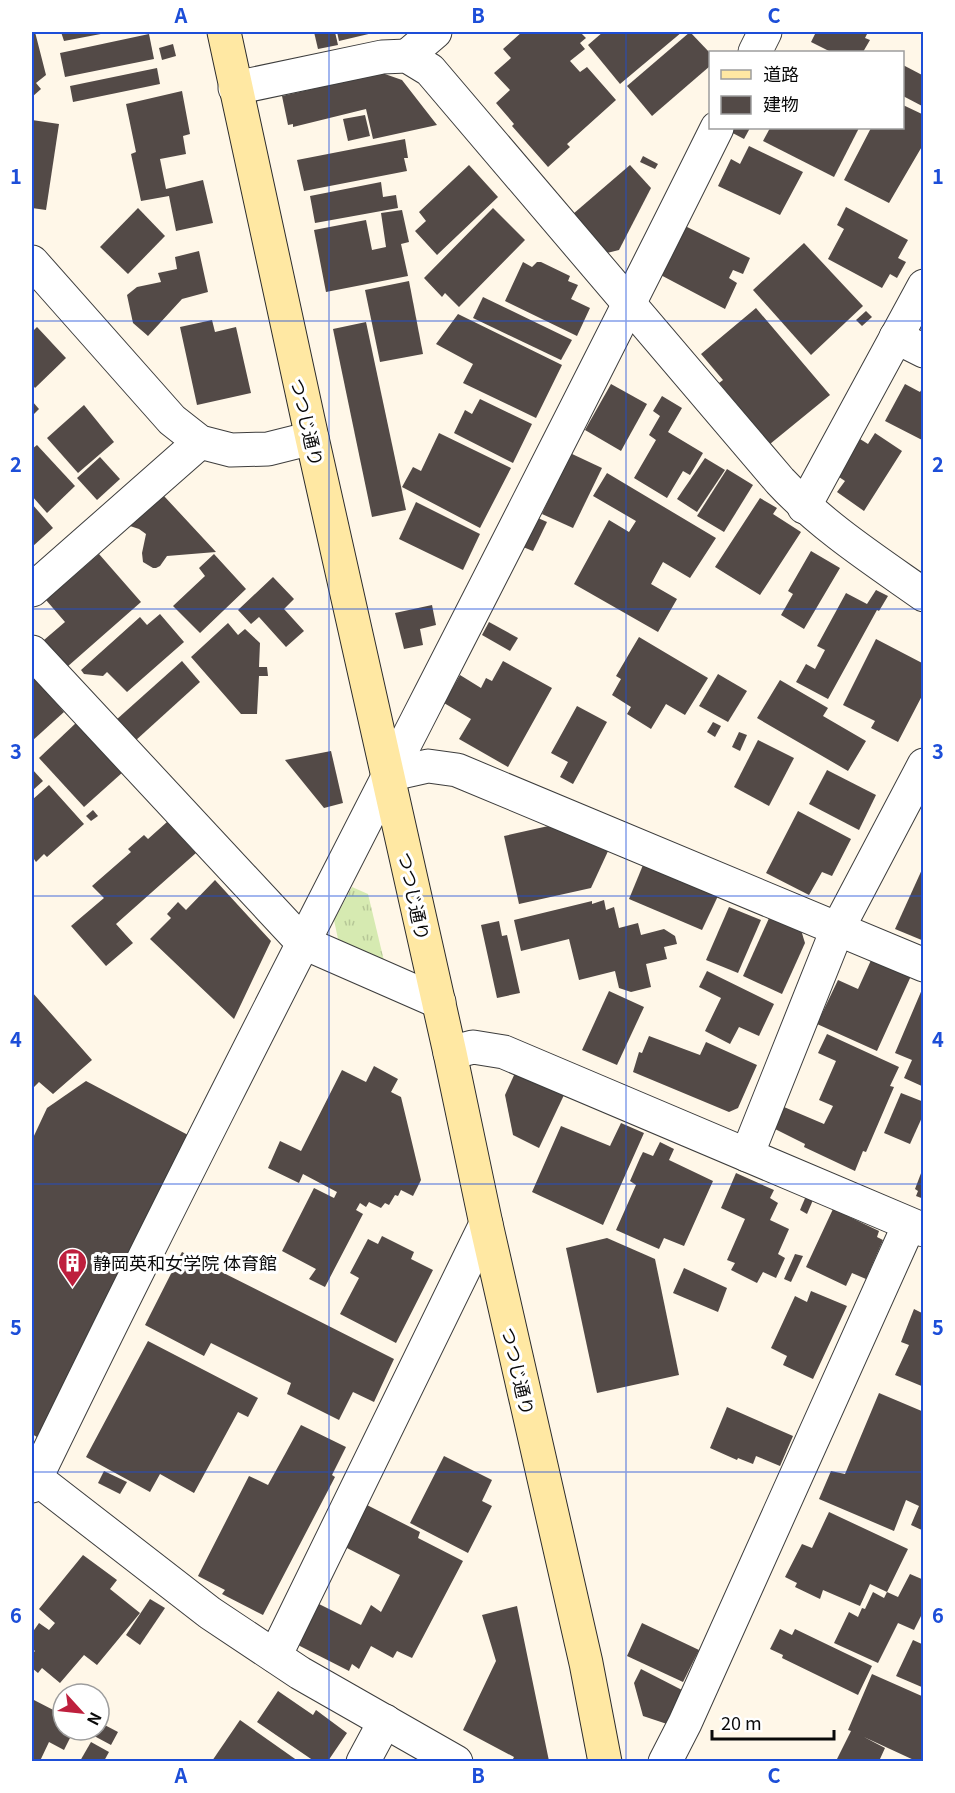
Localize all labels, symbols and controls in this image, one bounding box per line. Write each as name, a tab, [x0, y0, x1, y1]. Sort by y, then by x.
text: A	[174, 0, 188, 29]
text: B	[471, 0, 485, 29]
text: C	[767, 0, 781, 29]
legend	[709, 51, 904, 129]
text: 道路	[763, 60, 799, 86]
text: 建物	[763, 90, 799, 116]
text: 1	[10, 161, 22, 190]
text: 1	[932, 161, 944, 190]
street label: つつじ通り	[285, 375, 331, 469]
text: 2	[10, 449, 22, 478]
text: 2	[932, 449, 944, 478]
text: 3	[10, 736, 22, 765]
text: 3	[932, 736, 944, 765]
street label: つつじ通り	[393, 849, 437, 943]
text: 4	[10, 1024, 22, 1053]
text: 4	[932, 1024, 944, 1053]
building icon: 静岡英和女学院 体育館	[56, 1246, 88, 1288]
place label: 静岡英和女学院 体育館	[93, 1249, 277, 1275]
text: 5	[10, 1312, 22, 1341]
text: 5	[932, 1312, 944, 1341]
street label: つつじ通り	[496, 1324, 542, 1418]
text: 6	[10, 1600, 22, 1629]
text: 6	[932, 1600, 944, 1629]
north arrow	[51, 1682, 111, 1742]
scale bar	[712, 1703, 834, 1741]
text: N	[82, 1708, 109, 1730]
text: 20 m	[721, 1709, 762, 1735]
text: A	[174, 1760, 188, 1789]
text: B	[471, 1760, 485, 1789]
text: C	[767, 1760, 781, 1789]

